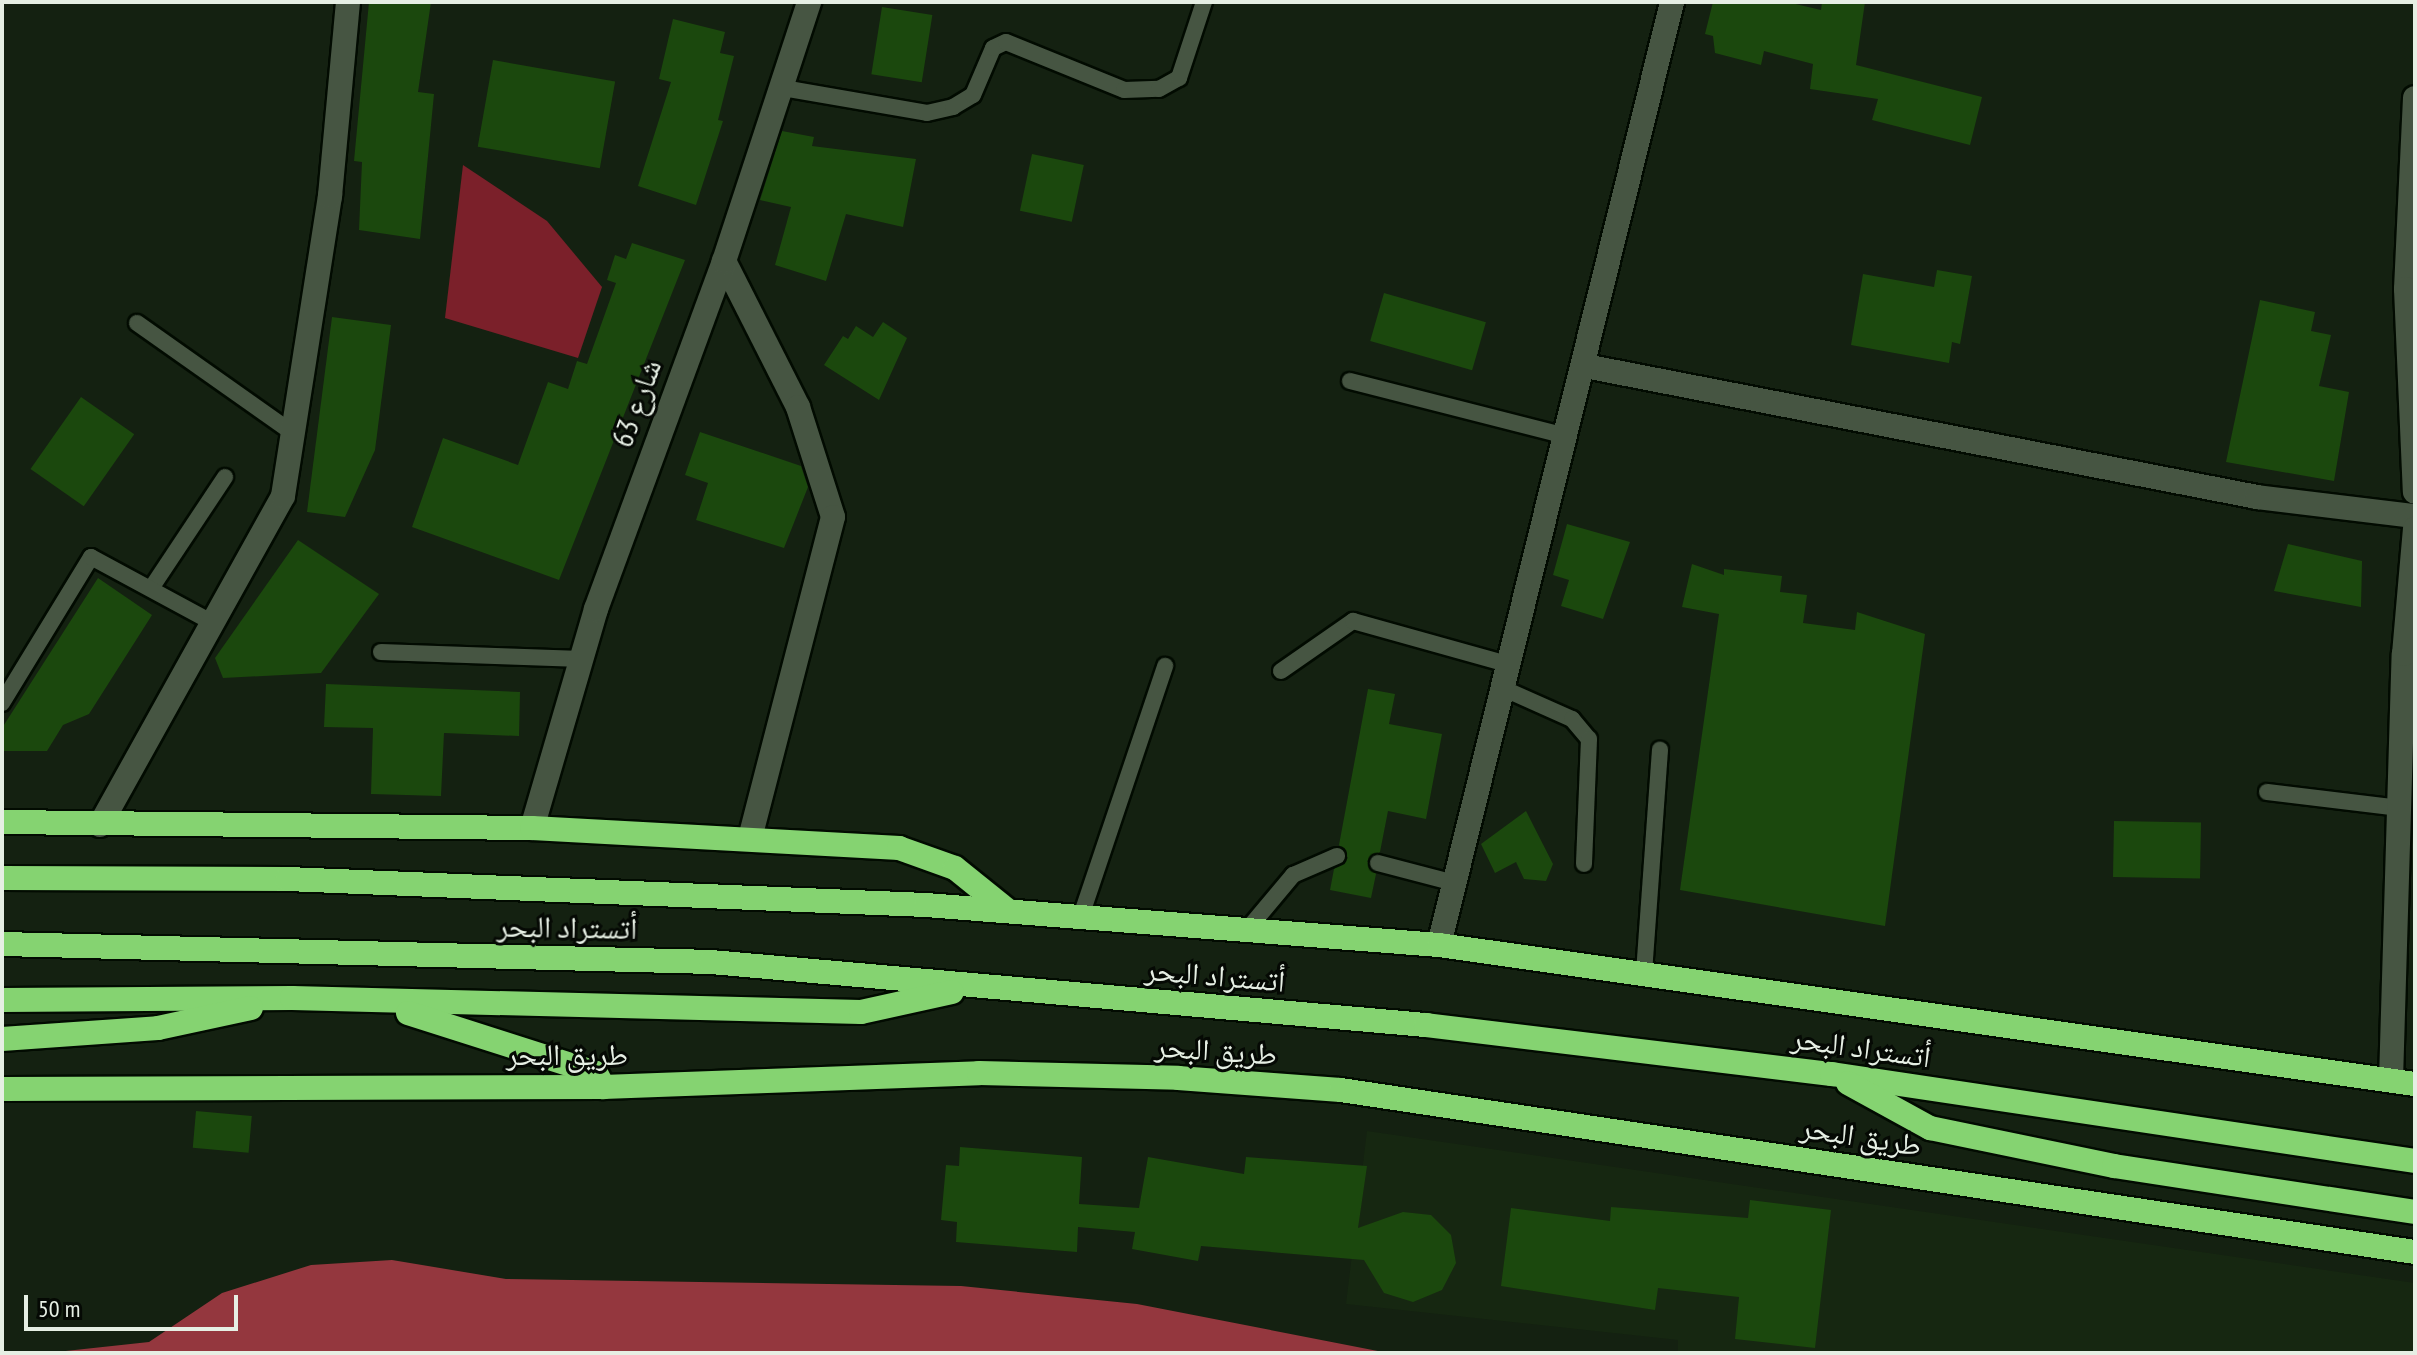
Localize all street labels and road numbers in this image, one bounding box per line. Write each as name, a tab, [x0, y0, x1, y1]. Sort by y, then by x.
street label: شارع 63	[604, 354, 668, 452]
street label: أتستراد البحر	[496, 908, 638, 946]
street label: أتستراد البحر	[1143, 951, 1287, 999]
street label: أتستراد البحر	[1789, 1019, 1933, 1075]
street label: طريق البحر	[1154, 1028, 1278, 1072]
street label: طريق البحر	[506, 1036, 628, 1072]
street label: طريق البحر	[1798, 1109, 1924, 1163]

